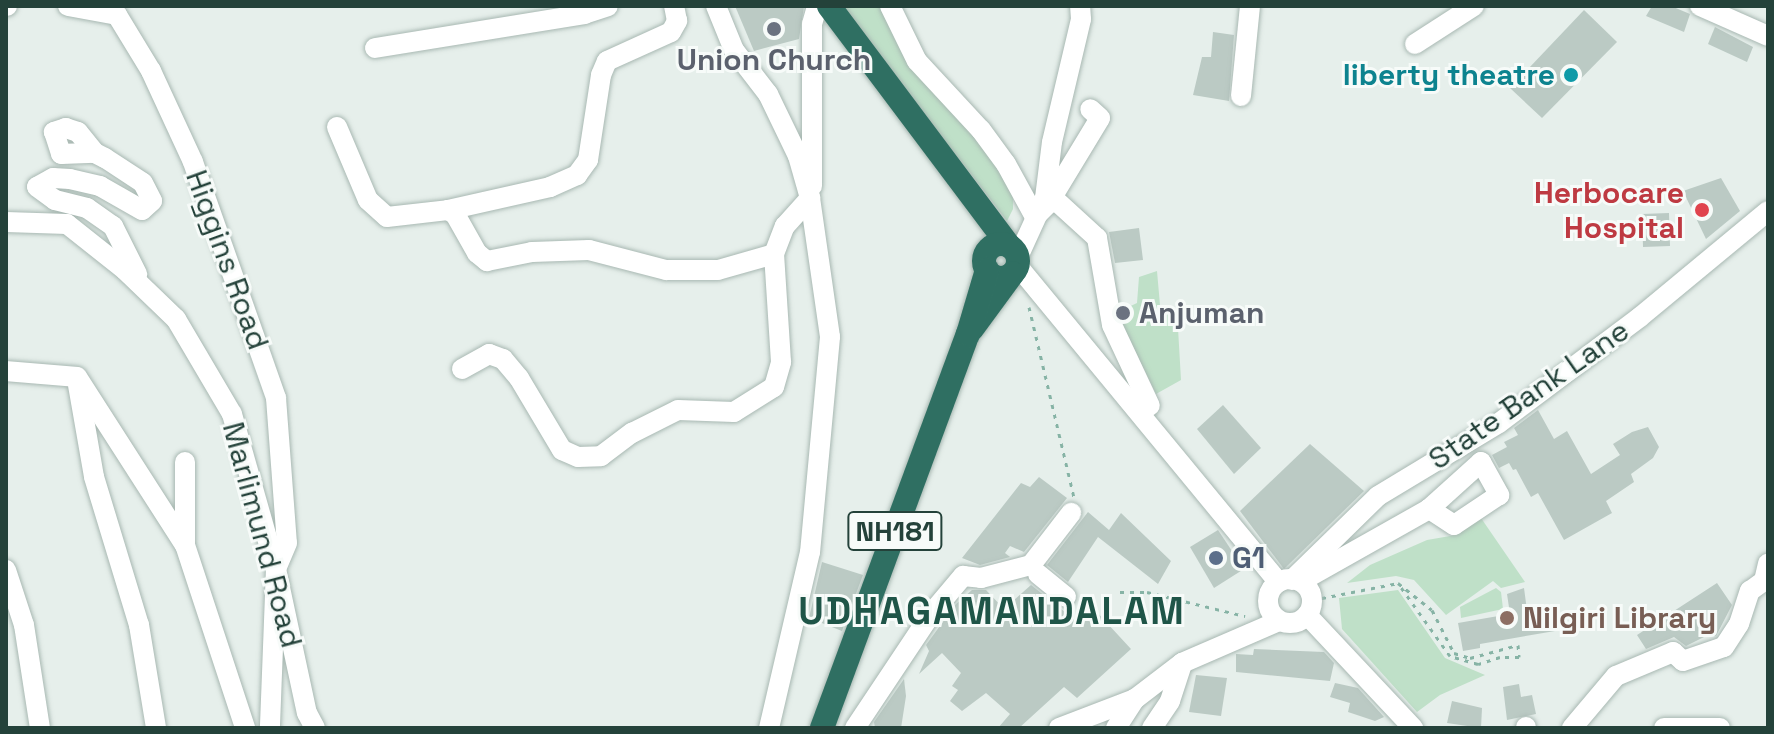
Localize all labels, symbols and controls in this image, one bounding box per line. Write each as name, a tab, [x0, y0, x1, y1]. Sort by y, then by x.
marker: Union Church	[765, 20, 783, 38]
place label: Union Church	[677, 42, 871, 78]
place label: liberty theatre	[1343, 57, 1555, 93]
marker: liberty theatre	[1562, 66, 1580, 84]
street label: Higgins Road	[178, 165, 276, 355]
place label: Herbocare Hospital	[1534, 175, 1684, 246]
marker: Herbocare Hospital	[1691, 199, 1713, 221]
place label: Anjuman	[1139, 295, 1264, 331]
marker: Anjuman	[1114, 304, 1132, 322]
street label: State Bank Lane	[1422, 313, 1636, 477]
street label: Marlimund Road	[215, 418, 309, 652]
road number: NH181	[847, 507, 943, 555]
place label: G1	[1232, 540, 1265, 576]
marker: G1	[1207, 549, 1225, 567]
district label: UDHAGAMANDALAM	[798, 589, 1186, 635]
place label: Nilgiri Library	[1523, 600, 1716, 636]
marker: Nilgiri Library	[1498, 609, 1516, 627]

